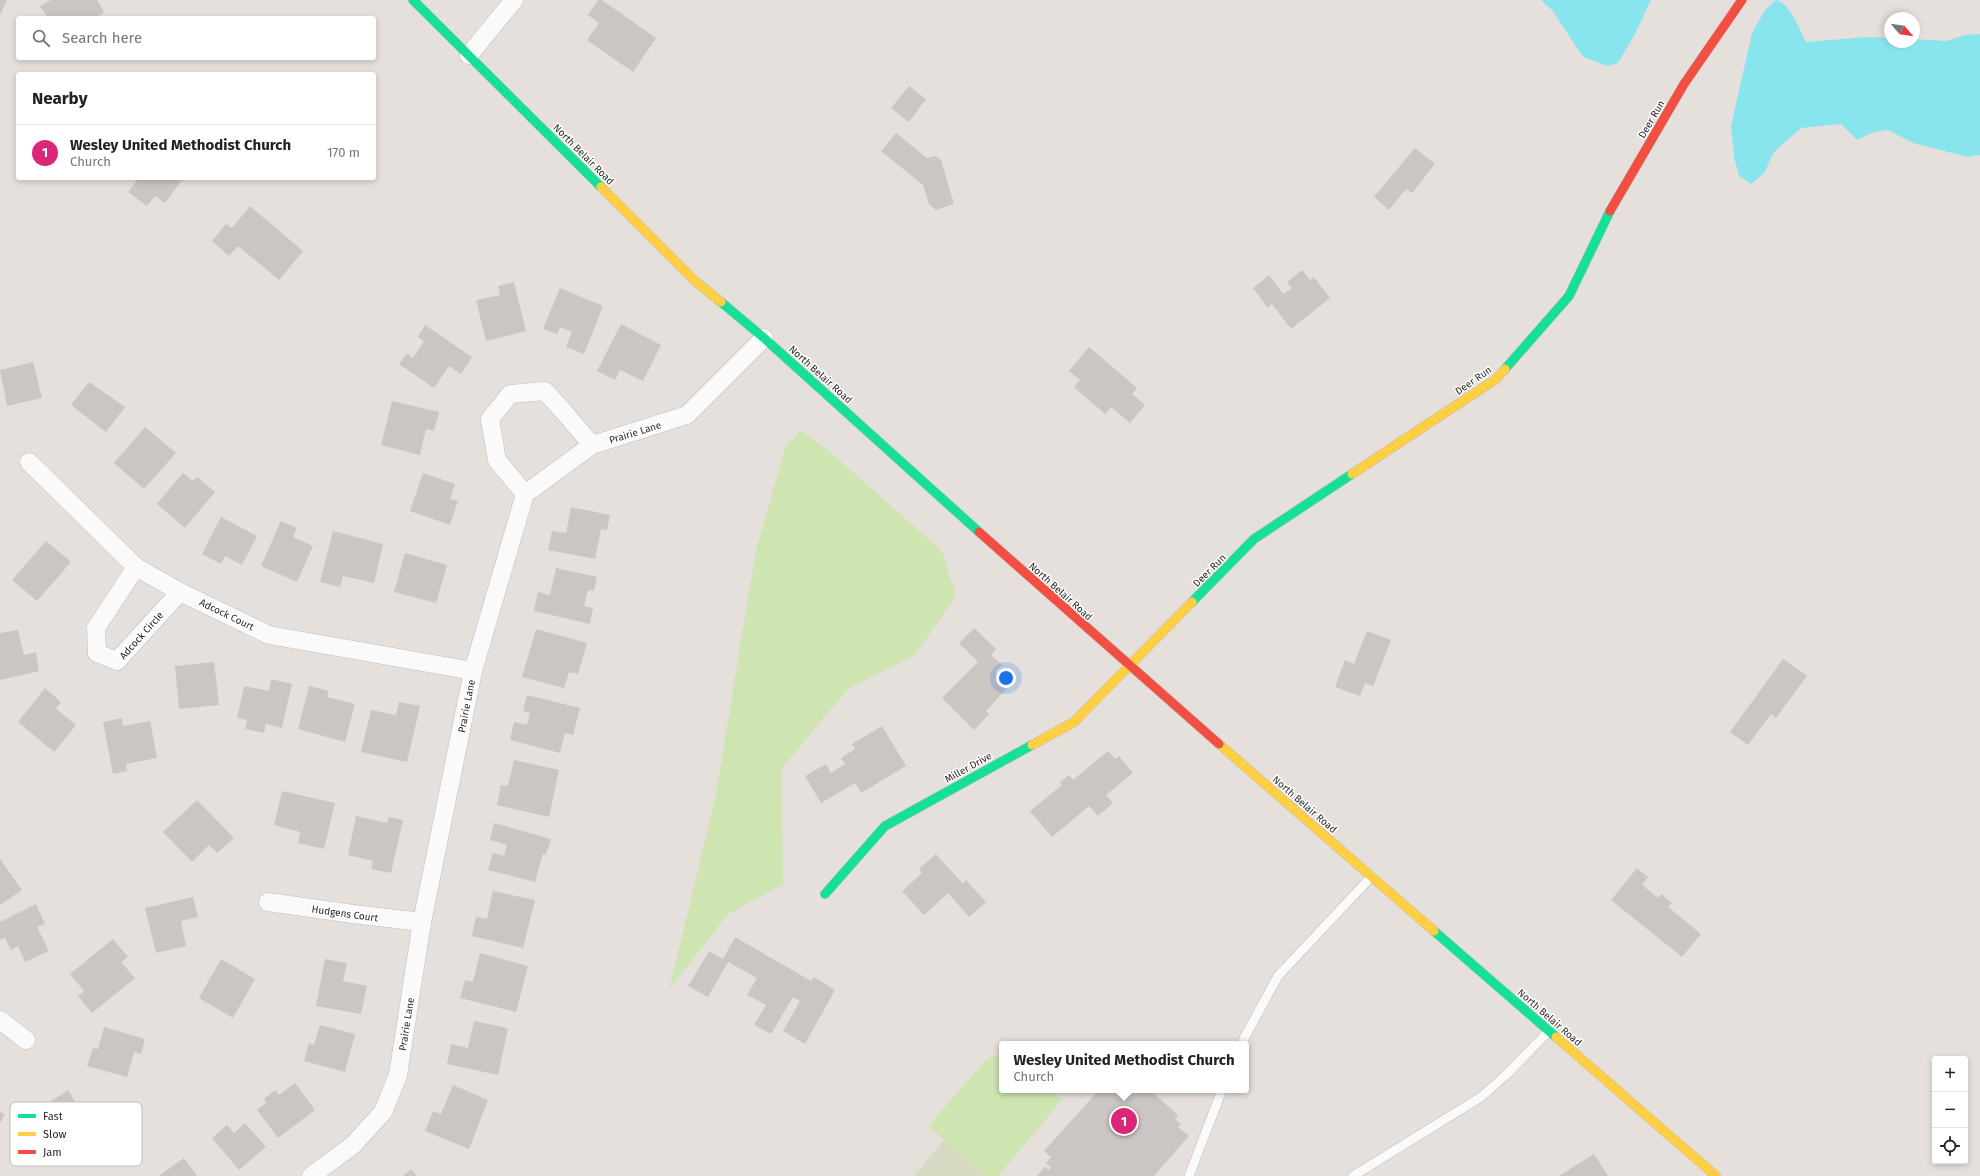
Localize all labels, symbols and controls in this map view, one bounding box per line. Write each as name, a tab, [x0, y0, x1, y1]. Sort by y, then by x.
north arrow	[1884, 12, 1920, 48]
search box	[16, 16, 376, 60]
icon: search	[30, 27, 52, 49]
text: Search here	[62, 29, 142, 47]
text: Nearby	[32, 88, 87, 109]
street label: Deer Run	[1636, 98, 1667, 141]
street label: North Belair Road	[550, 122, 616, 188]
text: Wesley United Methodist Church	[70, 136, 291, 154]
text: 1	[42, 145, 48, 160]
text: 170 m	[327, 145, 360, 160]
text: Church	[70, 154, 111, 169]
street label: North Belair Road	[786, 343, 854, 406]
street label: Deer Run	[1453, 364, 1494, 398]
street label: Prairie Lane	[608, 419, 663, 447]
street label: Deer Run	[1191, 552, 1229, 590]
street label: North Belair Road	[1026, 560, 1094, 623]
street label: Adcock Court	[197, 597, 256, 633]
street label: Adcock Circle	[117, 609, 166, 662]
your location	[996, 668, 1016, 688]
street label: Prairie Lane	[456, 679, 478, 734]
street label: Miller Drive	[943, 750, 994, 786]
street label: North Belair Road	[1270, 774, 1339, 836]
street label: Hudgens Court	[311, 903, 379, 925]
street label: North Belair Road	[1515, 987, 1584, 1049]
street label: Prairie Lane	[397, 997, 417, 1052]
popup	[999, 1041, 1249, 1093]
text: Wesley United Methodist Church	[1013, 1051, 1235, 1069]
map controls	[1932, 1056, 1968, 1164]
button: +	[1932, 1056, 1968, 1092]
text: Church	[1013, 1069, 1054, 1084]
button: −	[1932, 1092, 1968, 1128]
legend	[10, 1102, 142, 1166]
pin: 1	[1111, 1106, 1137, 1136]
text: Fast	[43, 1110, 63, 1123]
text: Slow	[43, 1128, 67, 1141]
button: locate	[1932, 1128, 1968, 1164]
text: Jam	[43, 1146, 62, 1159]

